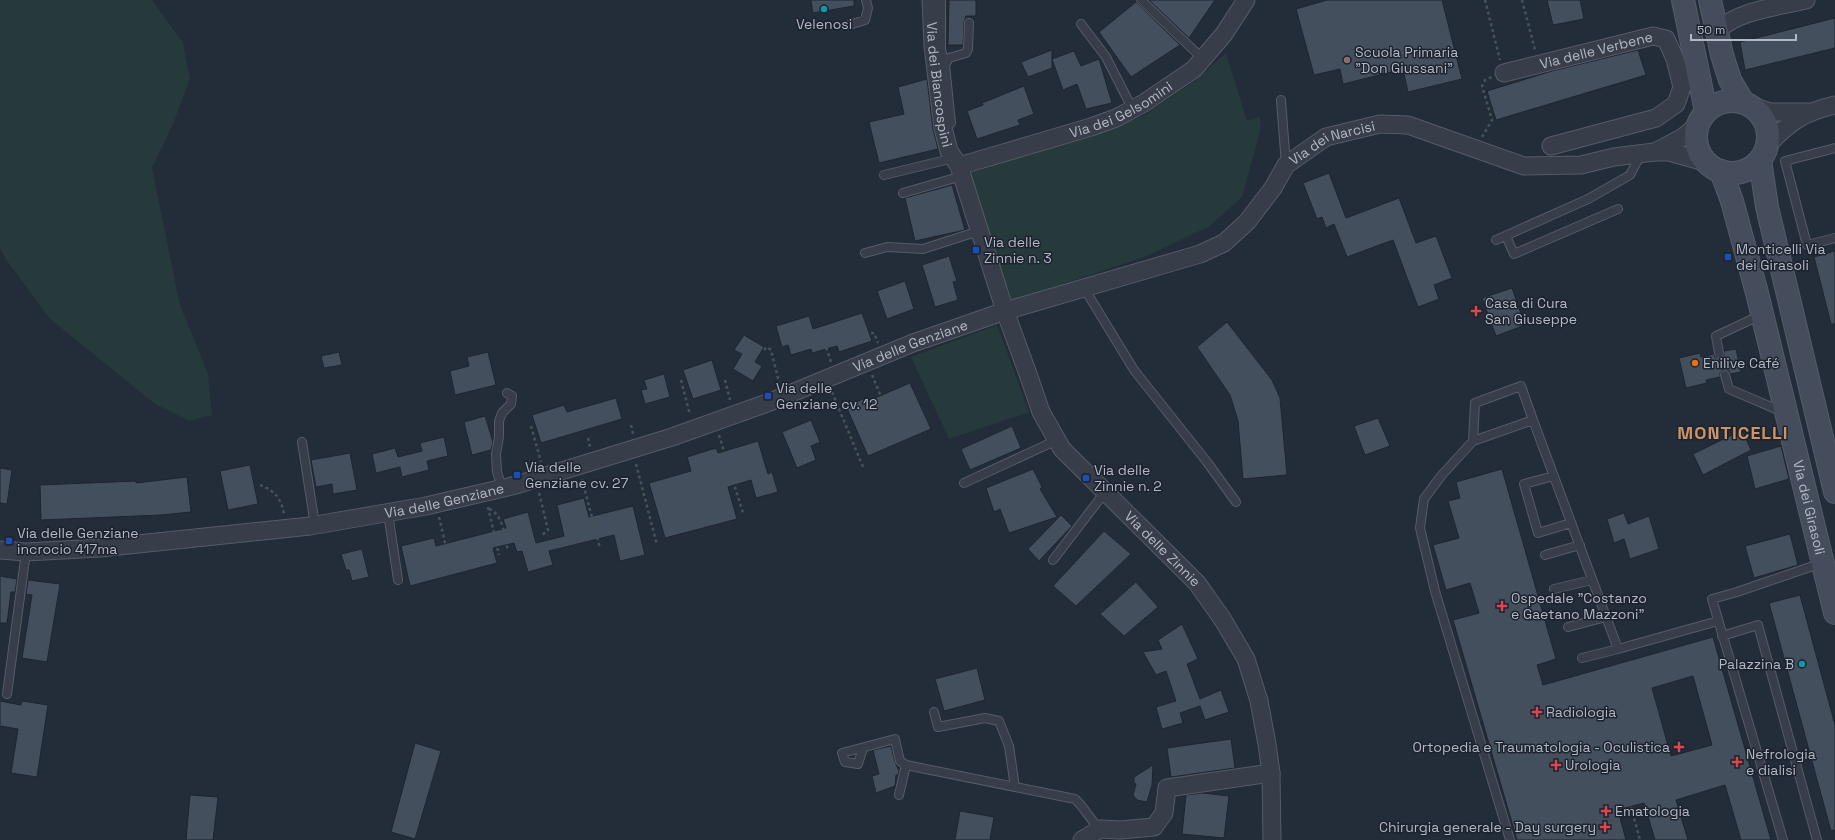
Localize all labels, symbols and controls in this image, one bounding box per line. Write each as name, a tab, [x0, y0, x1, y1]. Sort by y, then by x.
marker: Velenosi	[819, 4, 829, 14]
place label: Velenosi	[796, 15, 852, 33]
scale bar	[1691, 16, 1796, 42]
street label: Via dei Biancospini	[923, 21, 957, 149]
text: 50 m	[1697, 22, 1725, 38]
street label: Via delle Verbene	[1538, 27, 1654, 73]
place label: Scuola Primaria "Don Giussani"	[1355, 43, 1458, 77]
marker: Scuola Primaria "Don Giussani"	[1342, 55, 1352, 65]
street label: Via dei Gelsomini	[1067, 77, 1176, 142]
street label: Via dei Narcisi	[1285, 117, 1377, 169]
place label: Via delle Zinnie n. 3	[984, 233, 1052, 267]
place label: Monticelli Via dei Girasoli	[1736, 240, 1826, 274]
marker: Via delle Zinnie n. 3	[971, 245, 981, 255]
marker: Monticelli Via dei Girasoli	[1723, 252, 1733, 262]
place label: Casa di Cura San Giuseppe	[1485, 294, 1577, 328]
marker: Casa di Cura San Giuseppe	[1470, 305, 1482, 317]
street label: Via delle Genziane	[850, 316, 970, 376]
place label: Enilive Café	[1703, 354, 1780, 372]
marker: Enilive Café	[1690, 358, 1700, 368]
place label: Via delle Genziane cv. 12	[776, 379, 877, 413]
marker: Via delle Genziane cv. 12	[763, 391, 773, 401]
district label: MONTICELLI	[1677, 421, 1789, 444]
place label: Via delle Genziane cv. 27	[525, 458, 628, 492]
street label: Via dei Girasoli	[1789, 458, 1829, 557]
place label: Via delle Zinnie n. 2	[1094, 461, 1162, 495]
marker: Via delle Genziane cv. 27	[512, 470, 522, 480]
marker: Via delle Zinnie n. 2	[1081, 473, 1091, 483]
street label: Via delle Genziane	[383, 479, 506, 522]
street label: Via delle Zinnie	[1121, 507, 1204, 591]
place label: Via delle Genziane incrocio 417ma	[17, 524, 139, 558]
marker: Via delle Genziane incrocio 417ma	[4, 536, 14, 546]
place label: Ospedale "Costanzo e Gaetano Mazzoni"	[1511, 589, 1647, 623]
marker: Ospedale "Costanzo e Gaetano Mazzoni"	[1496, 600, 1508, 612]
place label: Palazzina B	[1719, 655, 1794, 673]
marker: Palazzina B	[1797, 659, 1807, 669]
place label: Radiologia	[1546, 703, 1616, 721]
marker: Radiologia	[1531, 706, 1543, 718]
place label: Ortopedia e Traumatologia - Oculistica	[1412, 738, 1670, 756]
marker: Ortopedia e Traumatologia - Oculistica	[1673, 741, 1685, 753]
place label: Nefrologia e dialisi	[1746, 745, 1816, 779]
place label: Urologia	[1565, 756, 1621, 774]
marker: Nefrologia e dialisi	[1731, 756, 1743, 768]
marker: Urologia	[1550, 759, 1562, 771]
place label: Ematologia	[1615, 802, 1690, 820]
marker: Ematologia	[1600, 805, 1612, 817]
place label: Chirurgia generale - Day surgery	[1379, 818, 1596, 836]
marker: Chirurgia generale - Day surgery	[1599, 821, 1611, 833]

